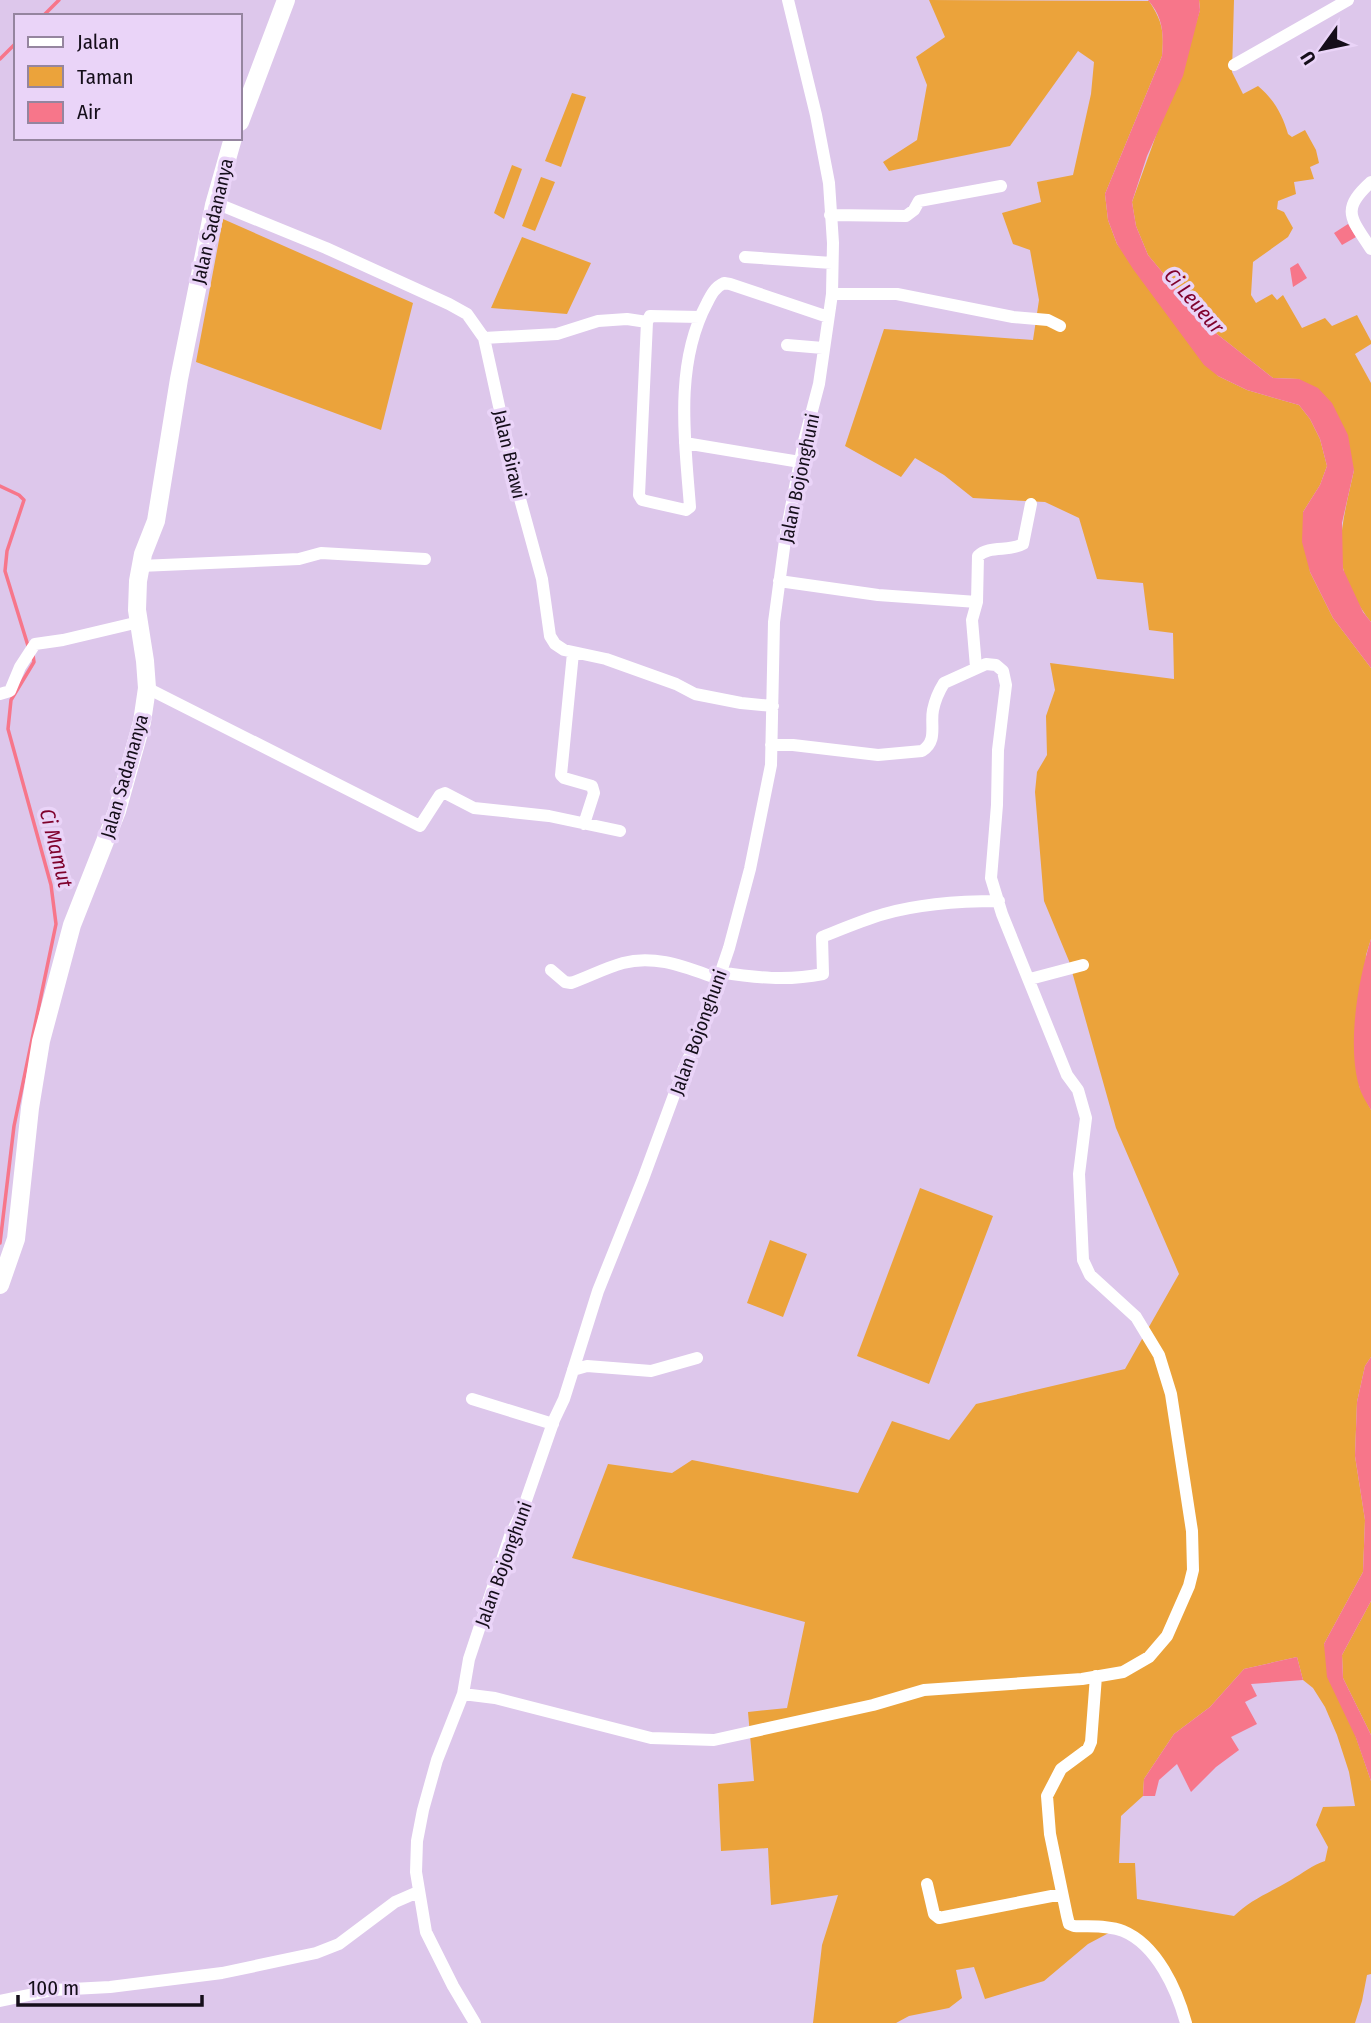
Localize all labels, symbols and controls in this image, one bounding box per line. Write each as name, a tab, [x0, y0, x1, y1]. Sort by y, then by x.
legend	[14, 14, 242, 140]
north arrow	[1287, 14, 1357, 84]
text: Jalan	[77, 29, 120, 55]
text: U	[1295, 47, 1321, 69]
text: Taman	[77, 64, 133, 90]
text: Air	[77, 99, 101, 125]
street label: Jalan Sadananya	[187, 156, 238, 286]
water label: Ci Leueur	[1158, 263, 1230, 340]
street label: Jalan Birawi	[488, 407, 531, 501]
street label: Jalan Bojonghuni	[775, 411, 824, 545]
street label: Jalan Sadananya	[96, 711, 153, 841]
water label: Ci Mamut	[34, 806, 78, 890]
street label: Jalan Bojonghuni	[665, 966, 732, 1098]
street label: Jalan Bojonghuni	[470, 1498, 537, 1630]
scale bar	[18, 1964, 201, 2008]
text: 100 m	[28, 1975, 79, 2001]

